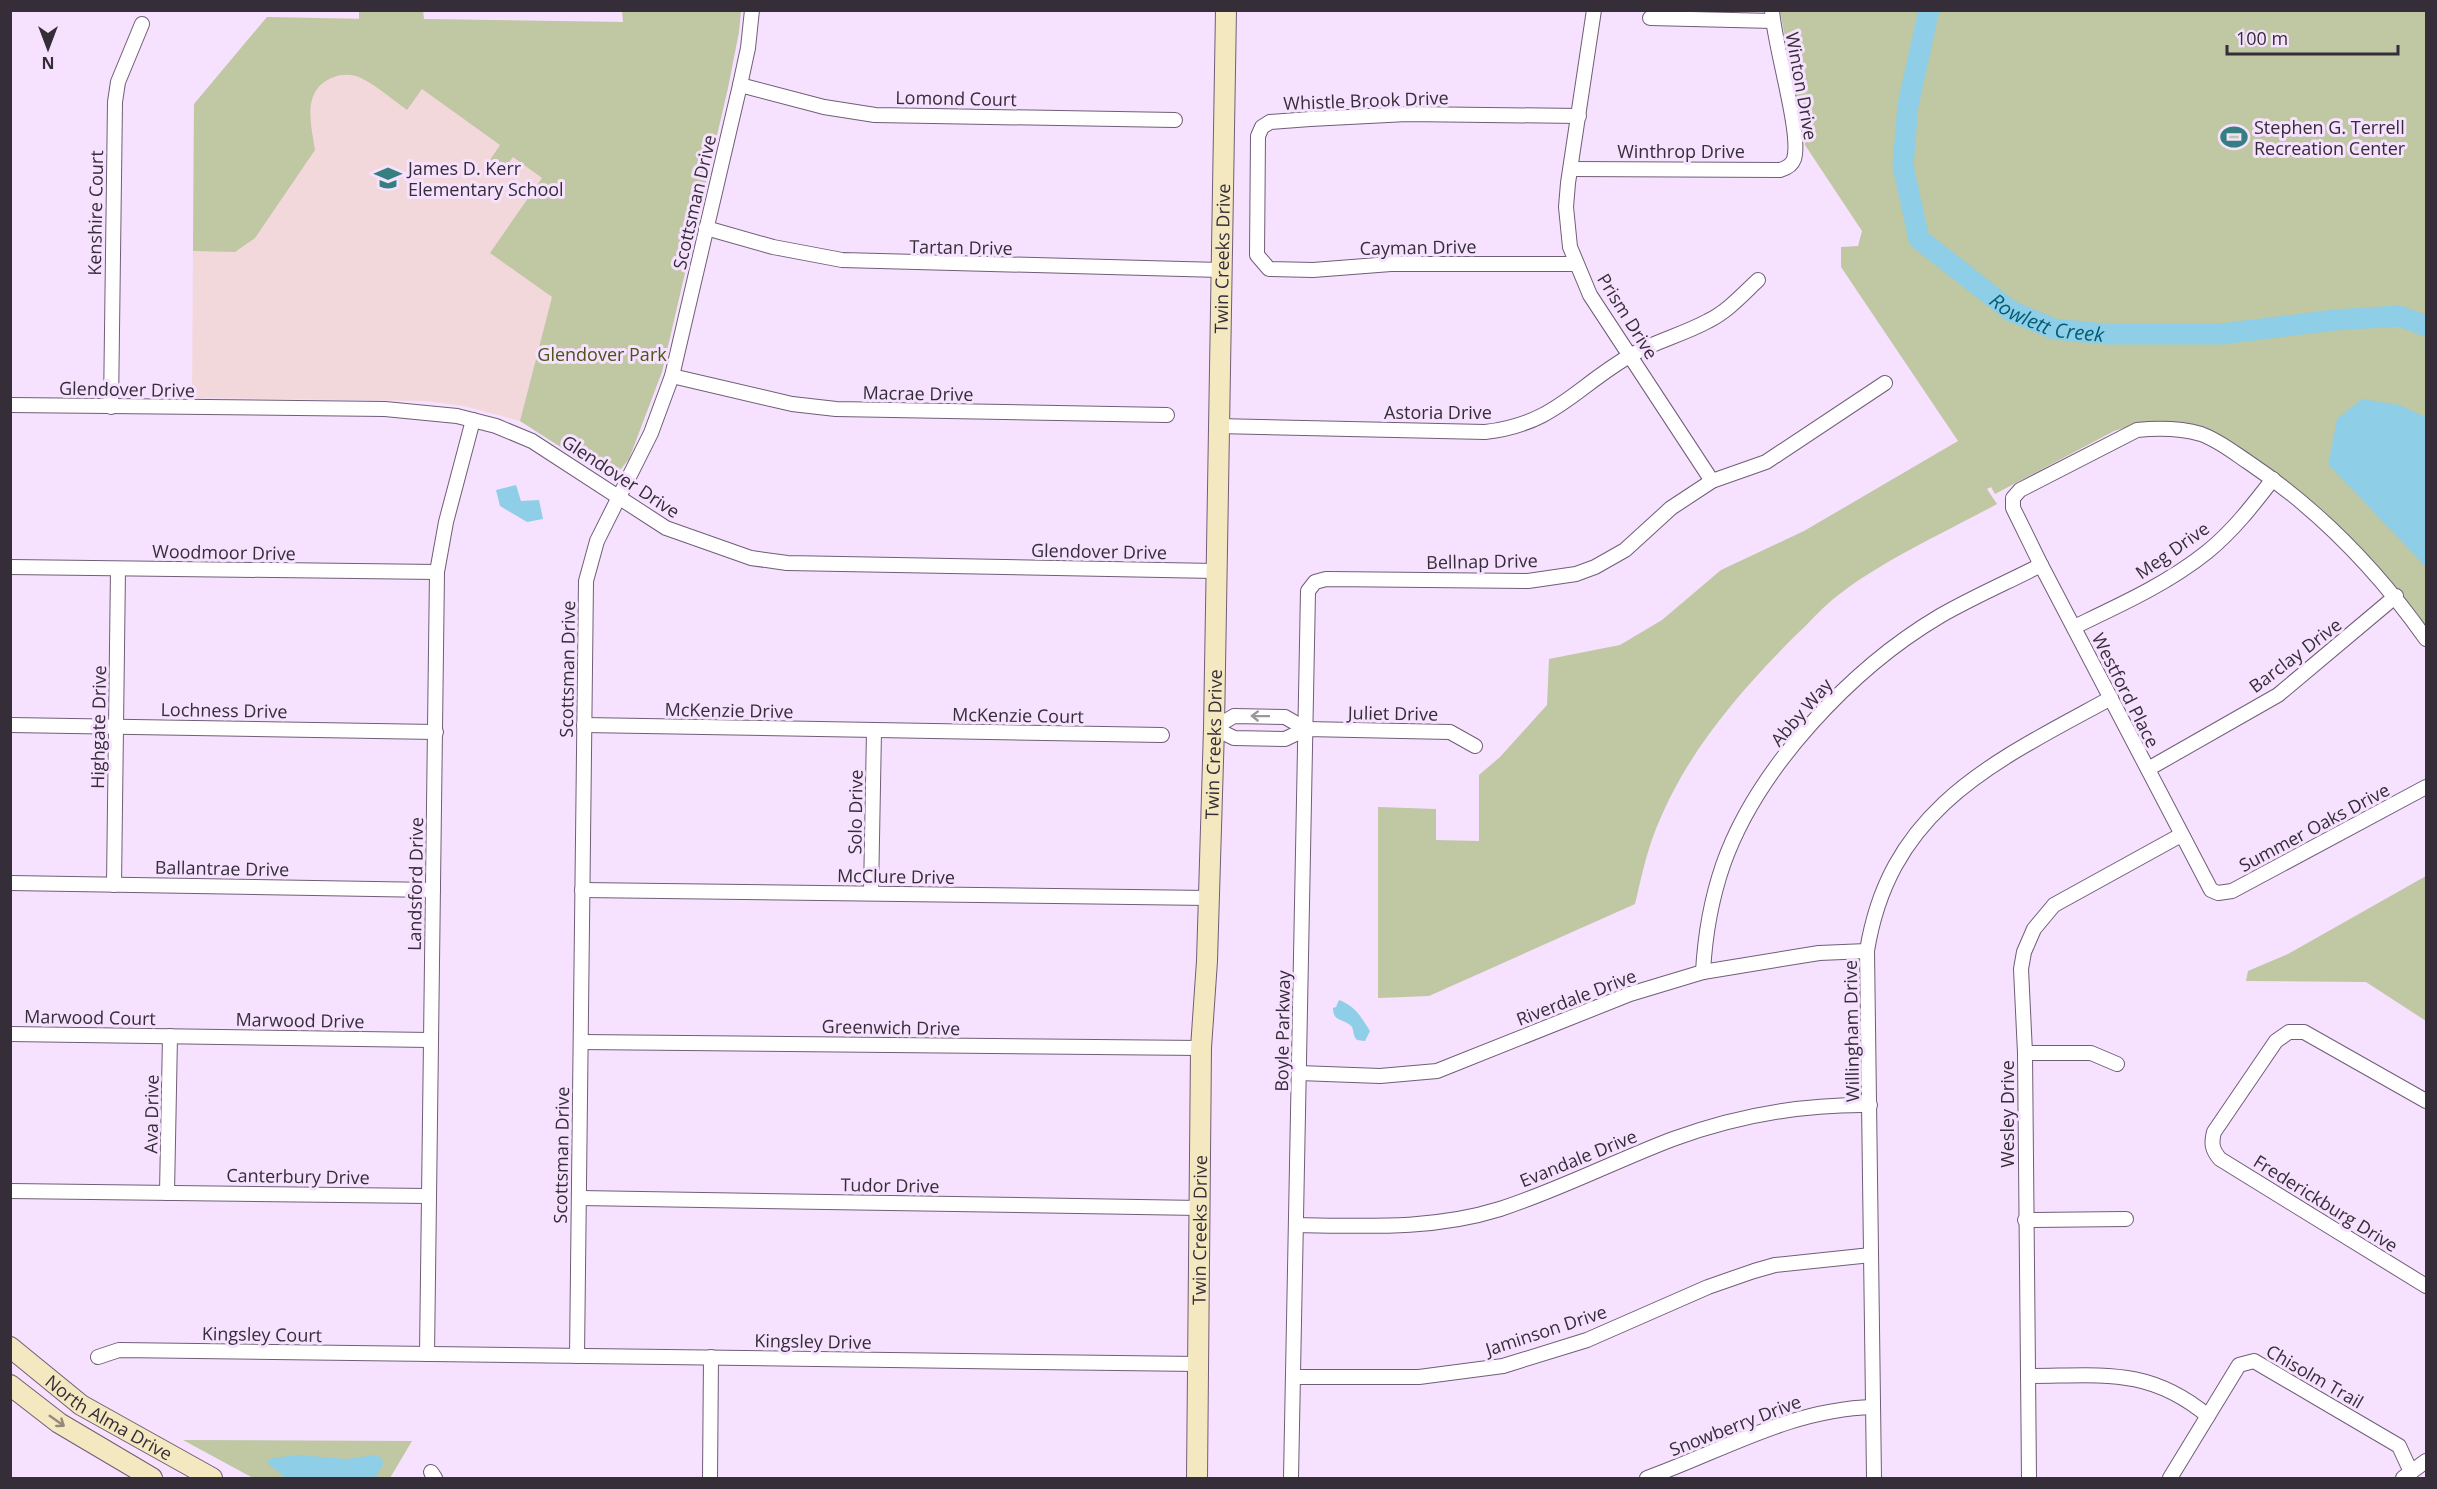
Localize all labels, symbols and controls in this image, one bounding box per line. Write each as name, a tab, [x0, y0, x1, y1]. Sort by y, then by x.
north arrow	[18, 18, 78, 78]
scale bar	[2227, 18, 2398, 56]
text: 100 m	[2236, 26, 2288, 50]
street label: Winton Drive	[1781, 30, 1823, 142]
text: N	[41, 52, 55, 74]
street label: Lomond Court	[895, 85, 1017, 111]
street label: Whistle Brook Drive	[1283, 85, 1449, 115]
place label: Stephen G. Terrell Recreation Center	[2254, 115, 2406, 160]
sports icon: Stephen G. Terrell Recreation Center	[2219, 122, 2249, 152]
street label: Scottsman Drive	[667, 132, 721, 272]
street label: Winthrop Drive	[1617, 139, 1745, 163]
street label: Kenshire Court	[82, 150, 108, 276]
place label: James D. Kerr Elementary School	[406, 156, 564, 201]
school or university icon: James D. Kerr Elementary School	[373, 163, 403, 193]
street label: Twin Creeks Drive	[1209, 183, 1235, 334]
street label: Tartan Drive	[909, 234, 1013, 260]
street label: Cayman Drive	[1359, 234, 1477, 260]
street label: Prism Drive	[1592, 269, 1664, 363]
water label: Rowlett Creek	[1985, 286, 2107, 347]
park label: Glendover Park	[537, 342, 667, 366]
street label: Glendover Drive	[59, 376, 195, 402]
street label: Macrae Drive	[862, 380, 974, 406]
street label: Astoria Drive	[1384, 400, 1492, 424]
street label: Glendover Drive	[558, 429, 684, 523]
street label: Meg Drive	[2130, 516, 2214, 584]
street label: Glendover Drive	[1031, 538, 1167, 564]
street label: Woodmoor Drive	[152, 539, 296, 565]
street label: Bellnap Drive	[1426, 548, 1538, 574]
street label: Scottsman Drive	[554, 600, 580, 738]
street label: Barclay Drive	[2244, 612, 2346, 698]
street label: Westford Place	[2087, 629, 2165, 751]
street label: Highgate Drive	[85, 665, 111, 789]
street label: Twin Creeks Drive	[1199, 669, 1227, 820]
street label: Abby Way	[1765, 672, 1838, 751]
street label: Lochness Drive	[160, 697, 288, 723]
street label: McKenzie Drive	[664, 697, 794, 723]
street label: Juliet Drive	[1346, 700, 1438, 726]
street label: McKenzie Court	[952, 702, 1084, 728]
one-way arrow	[1251, 710, 1271, 722]
street label: Solo Drive	[842, 769, 868, 855]
street label: Summer Oaks Drive	[2235, 777, 2393, 877]
street label: Landsford Drive	[402, 817, 428, 951]
street label: Ballantrae Drive	[155, 855, 289, 881]
street label: McClure Drive	[837, 863, 955, 889]
street label: Willingham Drive	[1838, 960, 1864, 1102]
street label: Riverdale Drive	[1513, 963, 1639, 1031]
street label: Boyle Parkway	[1269, 969, 1295, 1092]
street label: Marwood Court	[24, 1004, 156, 1030]
street label: Marwood Drive	[235, 1007, 365, 1033]
street label: Greenwich Drive	[822, 1014, 960, 1040]
street label: Wesley Drive	[1995, 1060, 2019, 1168]
street label: Ava Drive	[138, 1074, 164, 1154]
street label: Scottsman Drive	[548, 1086, 574, 1224]
street label: Evandale Drive	[1516, 1124, 1640, 1192]
street label: Frederickburg Drive	[2249, 1149, 2403, 1257]
street label: Twin Creeks Drive	[1187, 1155, 1212, 1305]
street label: Canterbury Drive	[226, 1163, 370, 1189]
street label: Tudor Drive	[840, 1172, 940, 1198]
street label: Jaminson Drive	[1480, 1299, 1610, 1362]
street label: Kingsley Court	[202, 1321, 322, 1347]
street label: Kingsley Drive	[754, 1328, 872, 1354]
street label: Chisolm Trail	[2262, 1338, 2368, 1414]
street label: North Alma Drive	[41, 1369, 177, 1466]
street label: Snowberry Drive	[1666, 1389, 1804, 1461]
one-way arrow	[48, 1415, 64, 1427]

